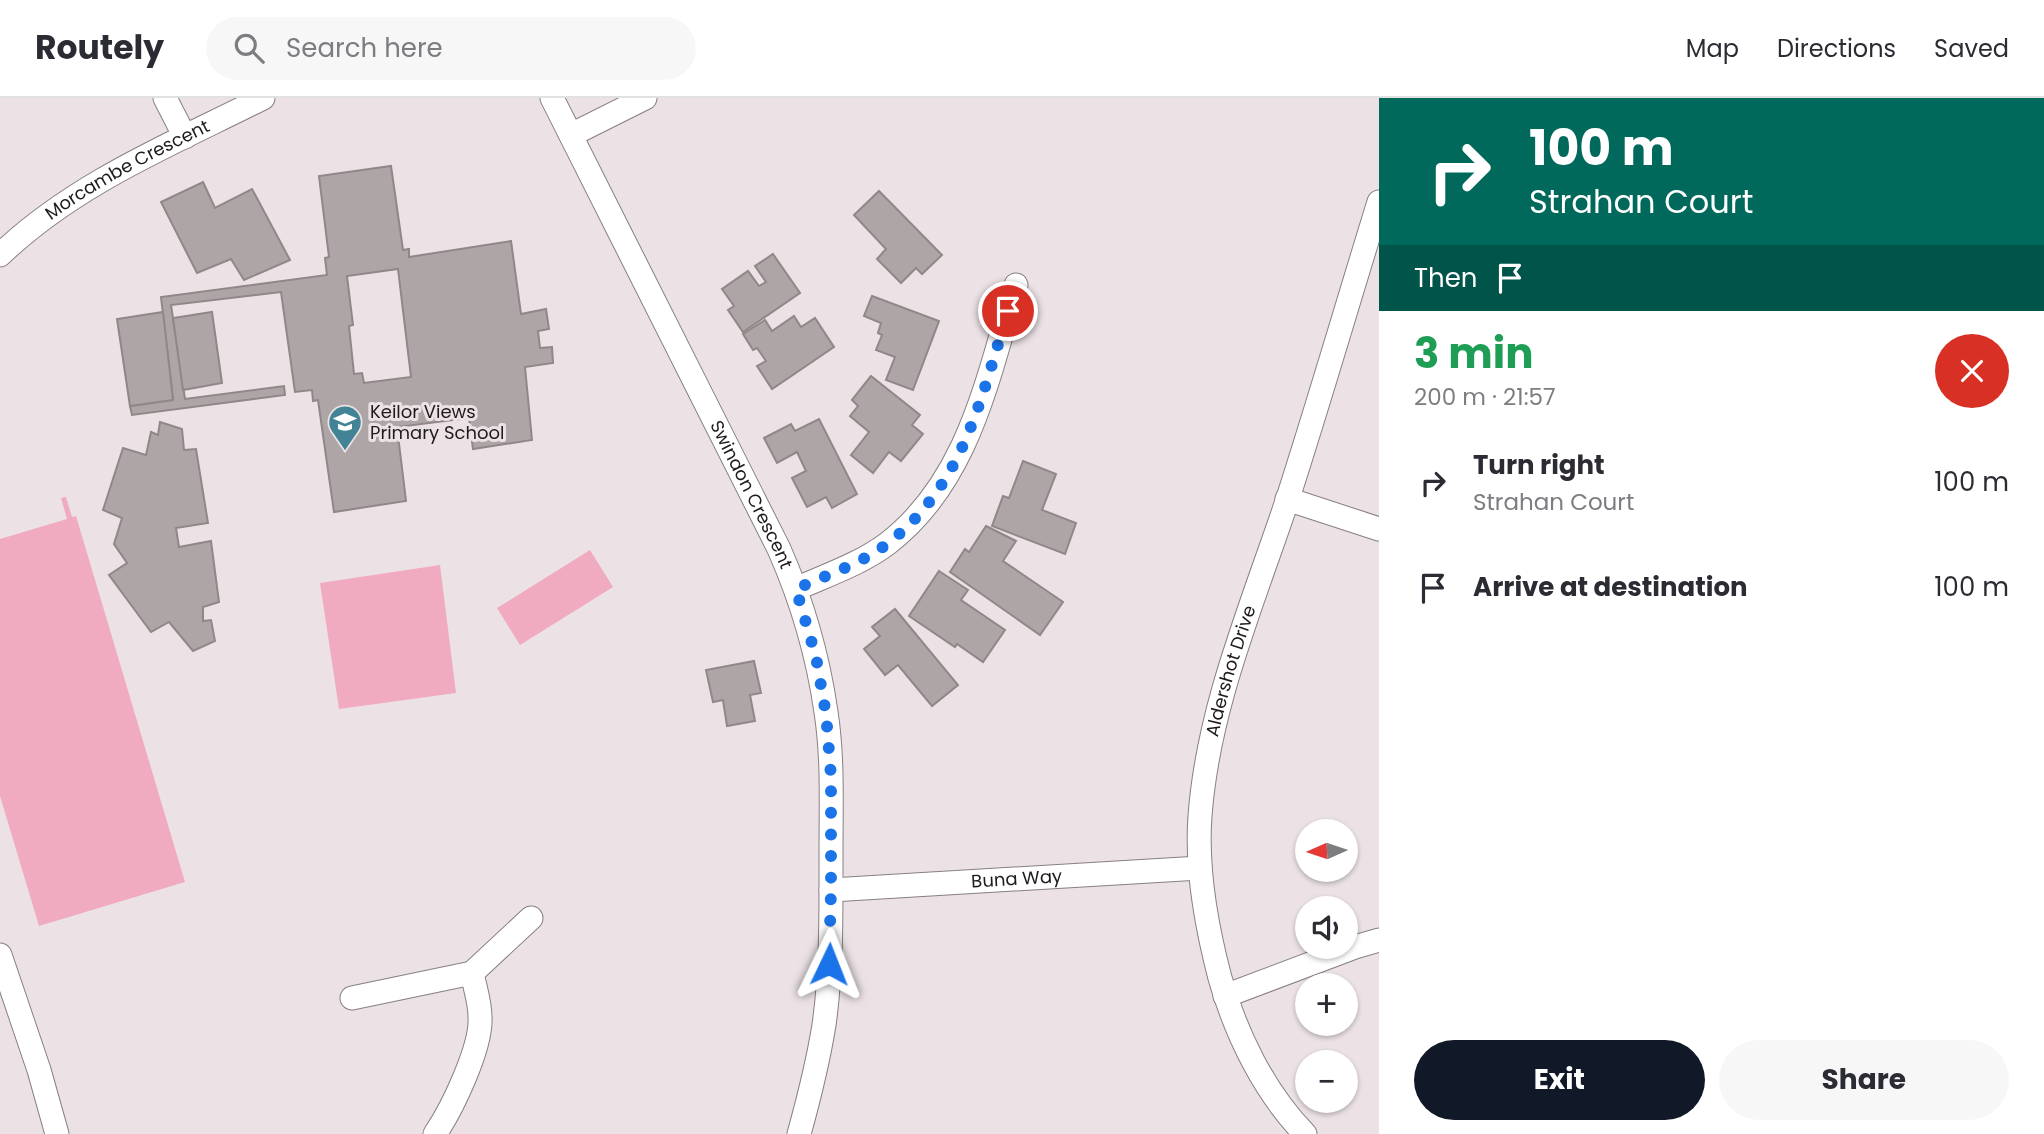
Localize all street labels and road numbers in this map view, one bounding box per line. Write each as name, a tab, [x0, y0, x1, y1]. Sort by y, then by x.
street label: Morcambe Crescent	[40, 113, 213, 225]
street label: Swindon Crescent	[704, 416, 799, 572]
street label: Aldershot Drive	[1199, 602, 1262, 739]
street label: Buna Way	[970, 863, 1063, 894]

